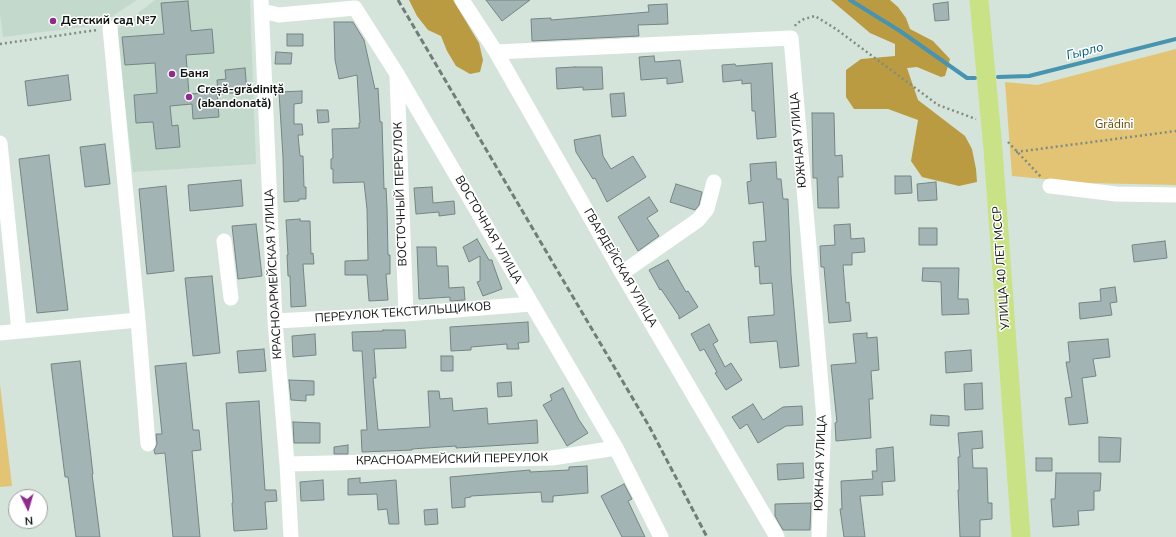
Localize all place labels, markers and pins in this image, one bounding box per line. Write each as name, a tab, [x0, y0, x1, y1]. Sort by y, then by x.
place label: Детский сад №7	[61, 14, 157, 28]
marker: Детский сад №7	[48, 16, 58, 26]
place label: Баня	[180, 67, 209, 81]
marker: Баня	[167, 69, 177, 79]
place label: Creșă-grădiniță (abandonată)	[197, 83, 284, 111]
marker: Creșă-grădiniță (abandonată)	[184, 92, 194, 102]

